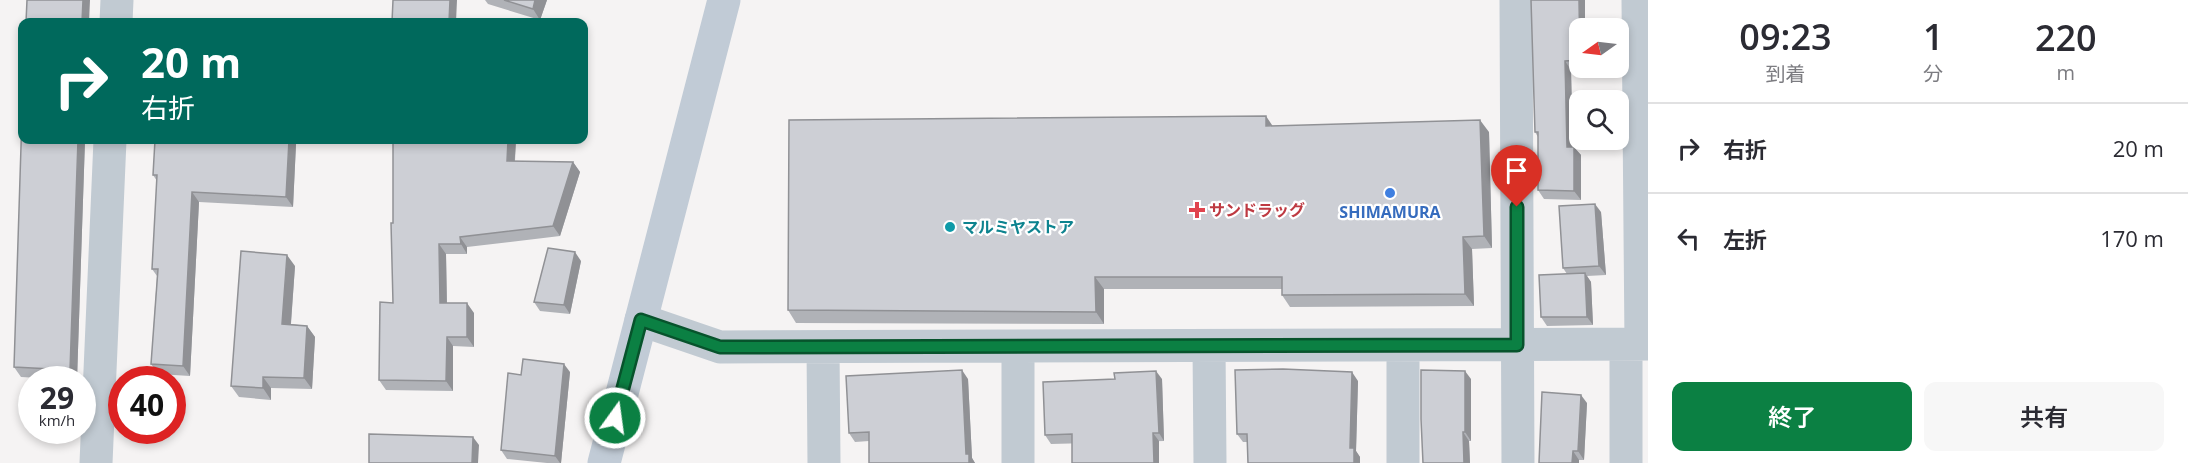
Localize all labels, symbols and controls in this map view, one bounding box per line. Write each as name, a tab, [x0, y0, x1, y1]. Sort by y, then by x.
text: 09:23	[1739, 12, 1832, 61]
text: 1	[1923, 12, 1944, 61]
text: 220	[2035, 13, 2097, 62]
north arrow	[1569, 18, 1629, 78]
map controls	[1569, 18, 1629, 150]
text: 20 m	[141, 33, 241, 90]
icon: right	[42, 42, 120, 120]
text: m	[2057, 59, 2075, 86]
text: 到着	[1765, 60, 1805, 87]
text: 分	[1923, 60, 1943, 87]
text: 右折	[141, 89, 195, 126]
button: search	[1569, 90, 1629, 150]
icon: right	[1672, 132, 1705, 165]
text: 20 m	[2113, 133, 2164, 163]
text: 右折	[1723, 134, 1767, 164]
pin	[1491, 145, 1542, 207]
icon: arrive	[1500, 154, 1533, 187]
marker: SHIMAMURA	[1383, 186, 1397, 200]
place label: サンドラッグ	[1209, 199, 1305, 221]
place label: SHIMAMURA	[1339, 201, 1442, 223]
marker: サンドラッグ	[1190, 203, 1204, 217]
place label: マルミヤストア	[962, 216, 1074, 238]
marker: マルミヤストア	[943, 220, 957, 234]
icon: left	[1672, 222, 1705, 255]
text: 170 m	[2100, 223, 2164, 253]
text: 左折	[1723, 224, 1767, 254]
speed limit sign: 40	[108, 366, 186, 444]
text: 29	[40, 377, 74, 418]
button: 終了	[1672, 382, 1912, 451]
button: 共有	[1924, 382, 2164, 451]
position arrow	[583, 386, 647, 450]
text: km/h	[39, 410, 75, 430]

